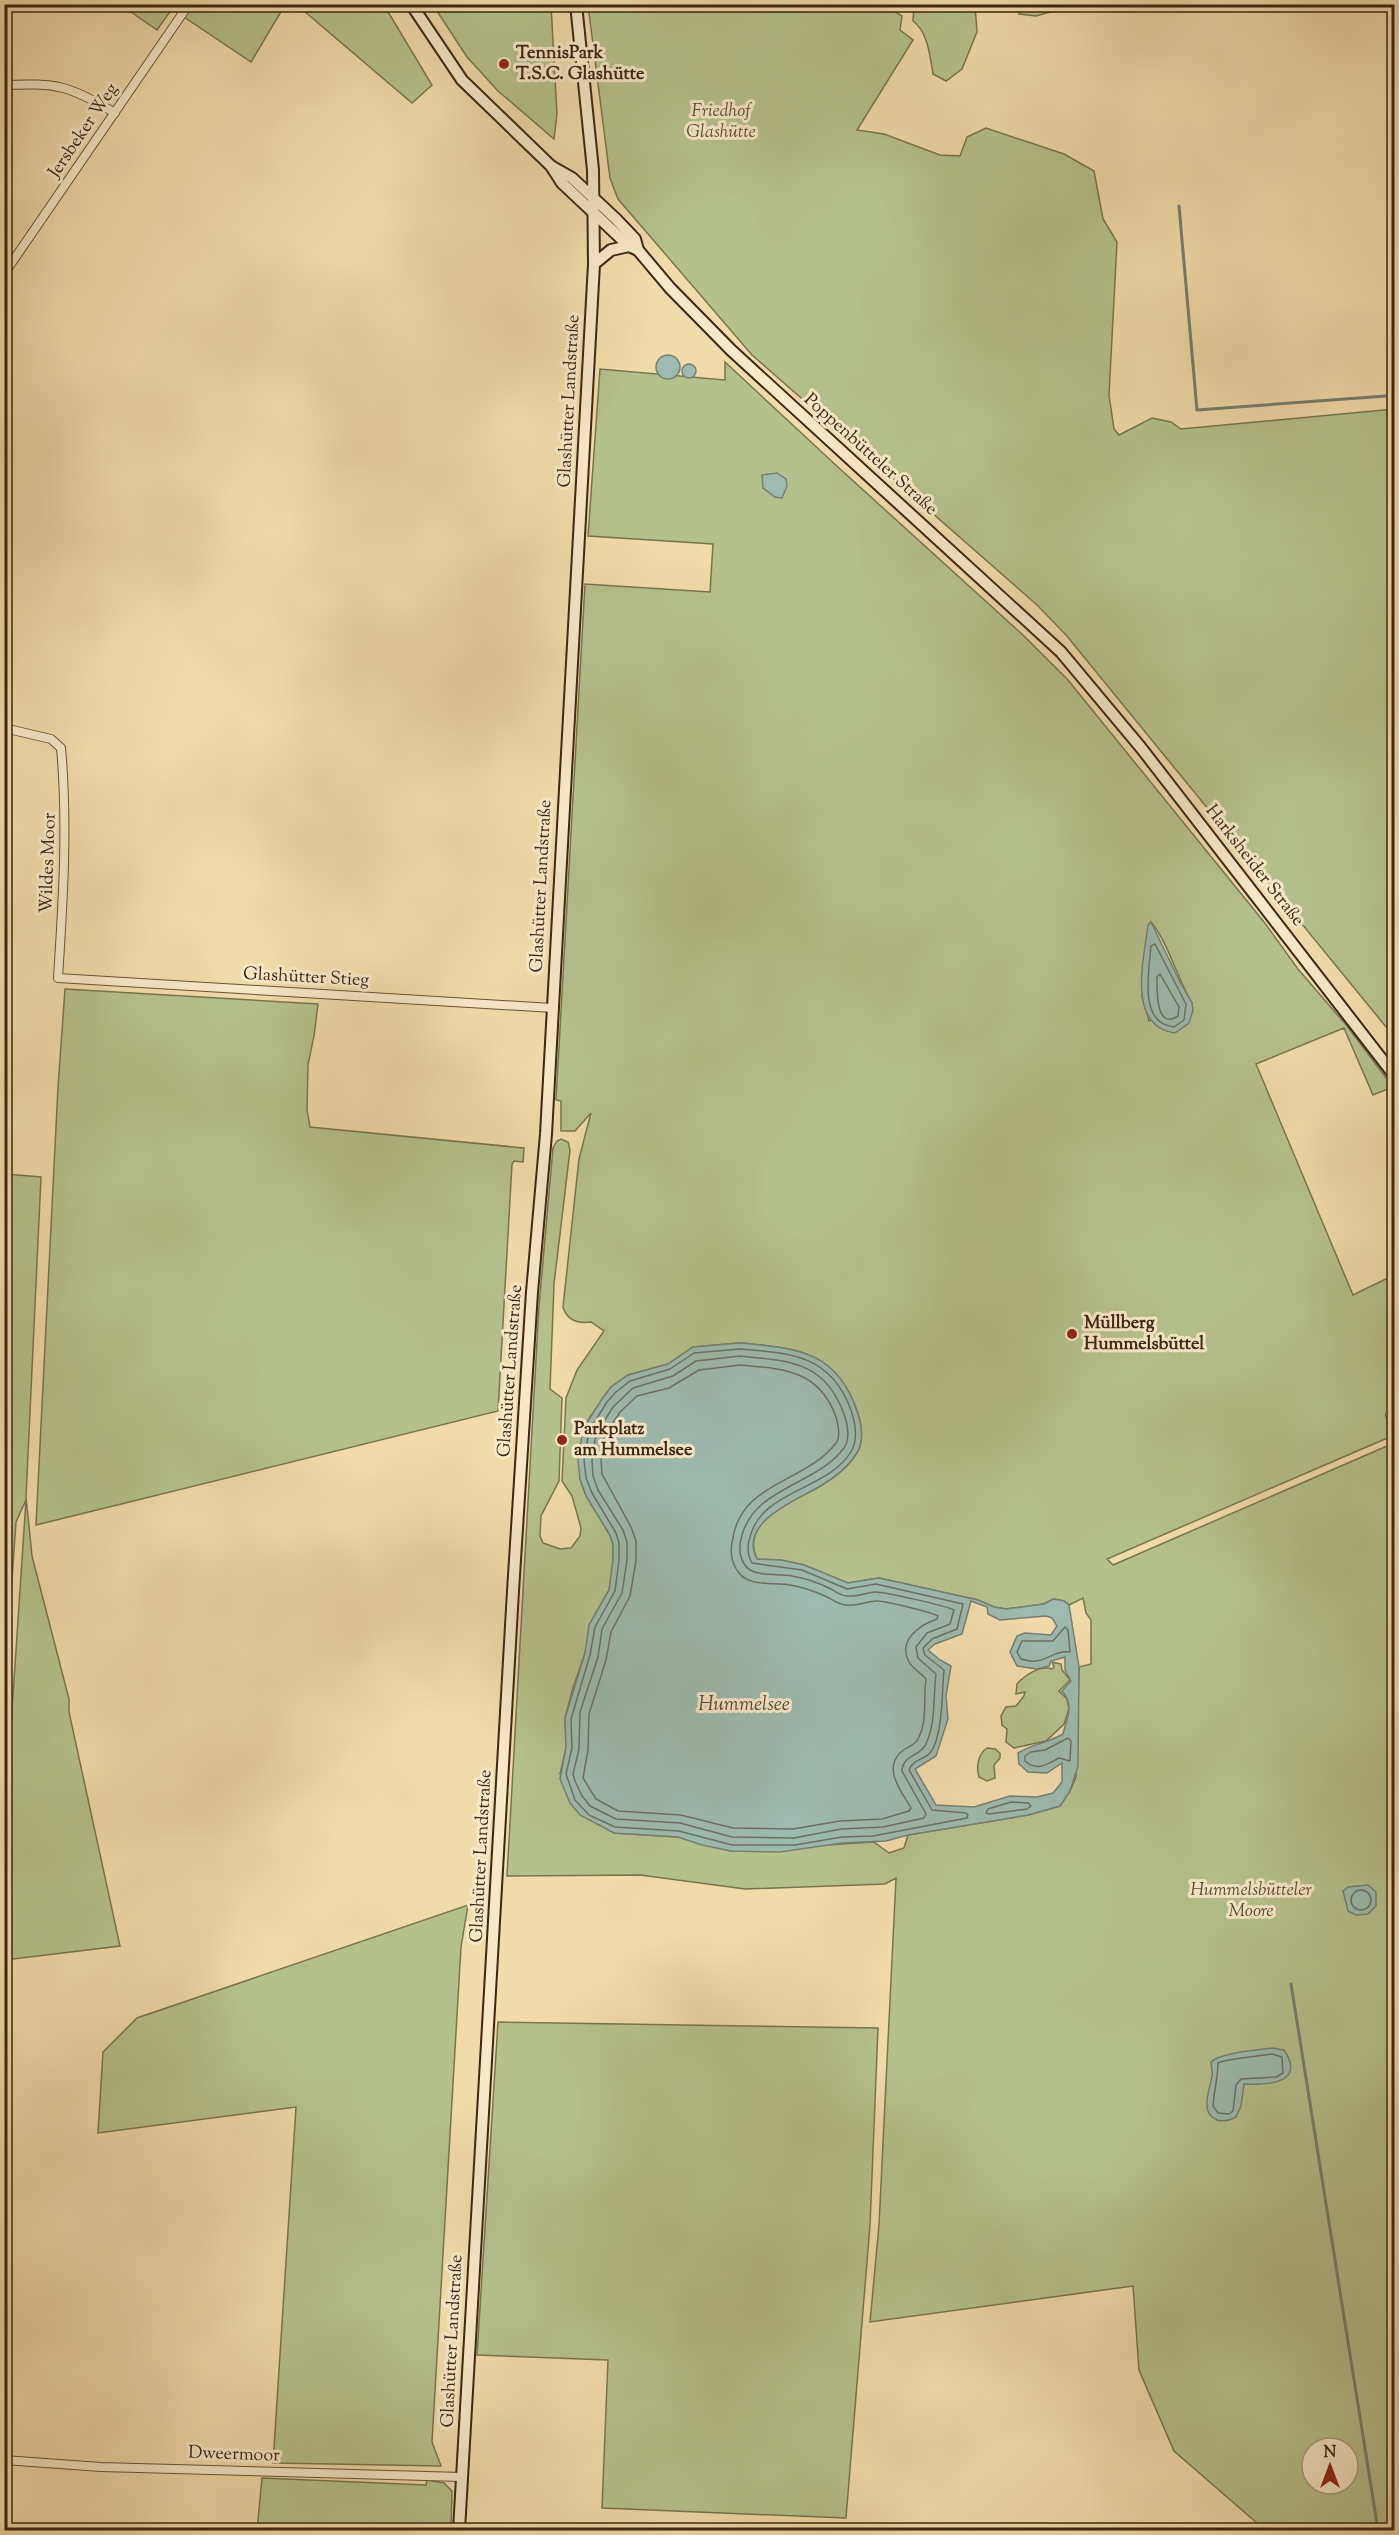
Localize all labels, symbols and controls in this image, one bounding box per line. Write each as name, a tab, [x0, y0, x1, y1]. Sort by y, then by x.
place label: TennisPark T.S.C. Glashütte	[516, 41, 645, 88]
marker: TennisPark T.S.C. Glashütte	[497, 57, 511, 71]
street label: Jersbeker Weg	[42, 78, 125, 184]
park label: Friedhof Glashütte	[686, 99, 756, 146]
street label: Glashütter Landstraße	[552, 314, 588, 488]
street label: Poppenbütteler Straße	[797, 388, 943, 522]
street label: Glashütter Landstraße	[524, 799, 560, 973]
street label: Harksheider Straße	[1198, 800, 1310, 932]
street label: Wildes Moor	[34, 812, 64, 914]
street label: Glashütter Stieg	[242, 962, 370, 994]
street label: Glashütter Landstraße	[492, 1284, 530, 1458]
place label: Müllberg Hummelsbüttel	[1084, 1311, 1205, 1358]
marker: Müllberg Hummelsbüttel	[1065, 1327, 1079, 1341]
place label: Parkplatz am Hummelsee	[574, 1417, 693, 1464]
marker: Parkplatz am Hummelsee	[555, 1433, 569, 1447]
water label: Hummelsee	[698, 1691, 790, 1720]
street label: Glashütter Landstraße	[464, 1769, 500, 1943]
park label: Hummelsbütteler Moore	[1190, 1878, 1312, 1925]
street label: Glashütter Landstraße	[435, 2254, 471, 2428]
north arrow	[1300, 2436, 1360, 2496]
street label: Dweermoor	[188, 2440, 281, 2470]
text: N	[1324, 2442, 1337, 2465]

